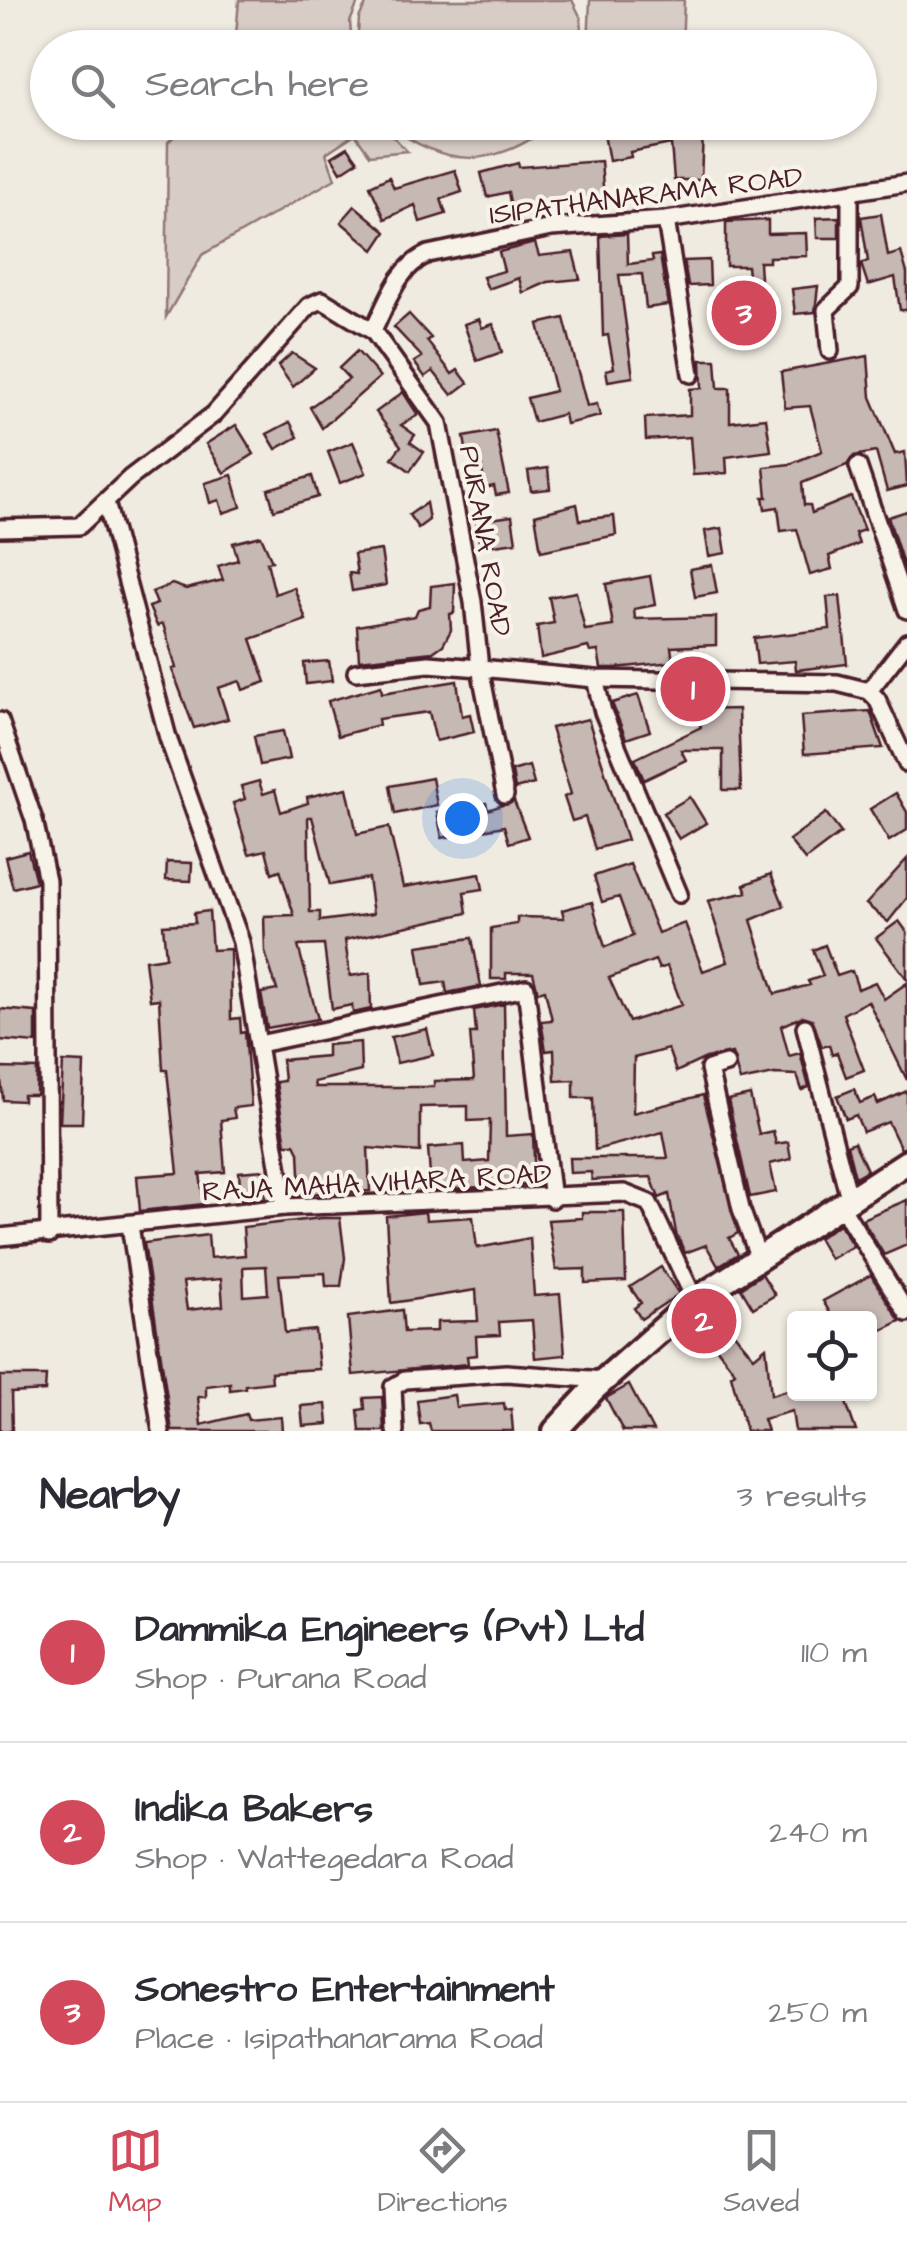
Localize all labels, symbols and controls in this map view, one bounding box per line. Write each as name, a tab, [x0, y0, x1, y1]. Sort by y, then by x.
search box	[30, 30, 877, 140]
icon: search	[65, 58, 120, 113]
text: Search here	[145, 59, 369, 111]
street label: ISIPATHANARAMA ROAD	[487, 157, 805, 235]
pin: 3	[712, 276, 776, 350]
street label: PURANA ROAD	[449, 443, 521, 639]
pin: 1	[660, 652, 726, 726]
your location	[437, 793, 488, 844]
street label: RAJA MAHA VIHARA ROAD	[201, 1154, 553, 1212]
pin: 2	[672, 1284, 736, 1358]
map controls	[787, 1311, 877, 1401]
button: locate	[787, 1311, 877, 1401]
text: Nearby	[40, 1467, 180, 1525]
text: 3 results	[737, 1474, 867, 1519]
text: Dammika Engineers (Pvt) Ltd	[135, 1604, 644, 1656]
text: 1	[70, 1630, 75, 1675]
text: 110 m	[801, 1630, 867, 1675]
text: Shop · Purana Road	[135, 1656, 427, 1701]
text: Indika Bakers	[135, 1784, 373, 1836]
text: 2	[63, 1810, 82, 1855]
text: 240 m	[769, 1810, 867, 1855]
text: Shop · Wattegedara Road	[135, 1836, 514, 1881]
text: Sonestro Entertainment	[135, 1964, 555, 2016]
text: 3	[64, 1990, 81, 2035]
text: 250 m	[768, 1990, 867, 2035]
text: Place · Isipathanarama Road	[135, 2016, 543, 2061]
tab: Map	[108, 2123, 163, 2222]
tab: Directions	[378, 2123, 508, 2222]
tab: Saved	[723, 2123, 799, 2222]

